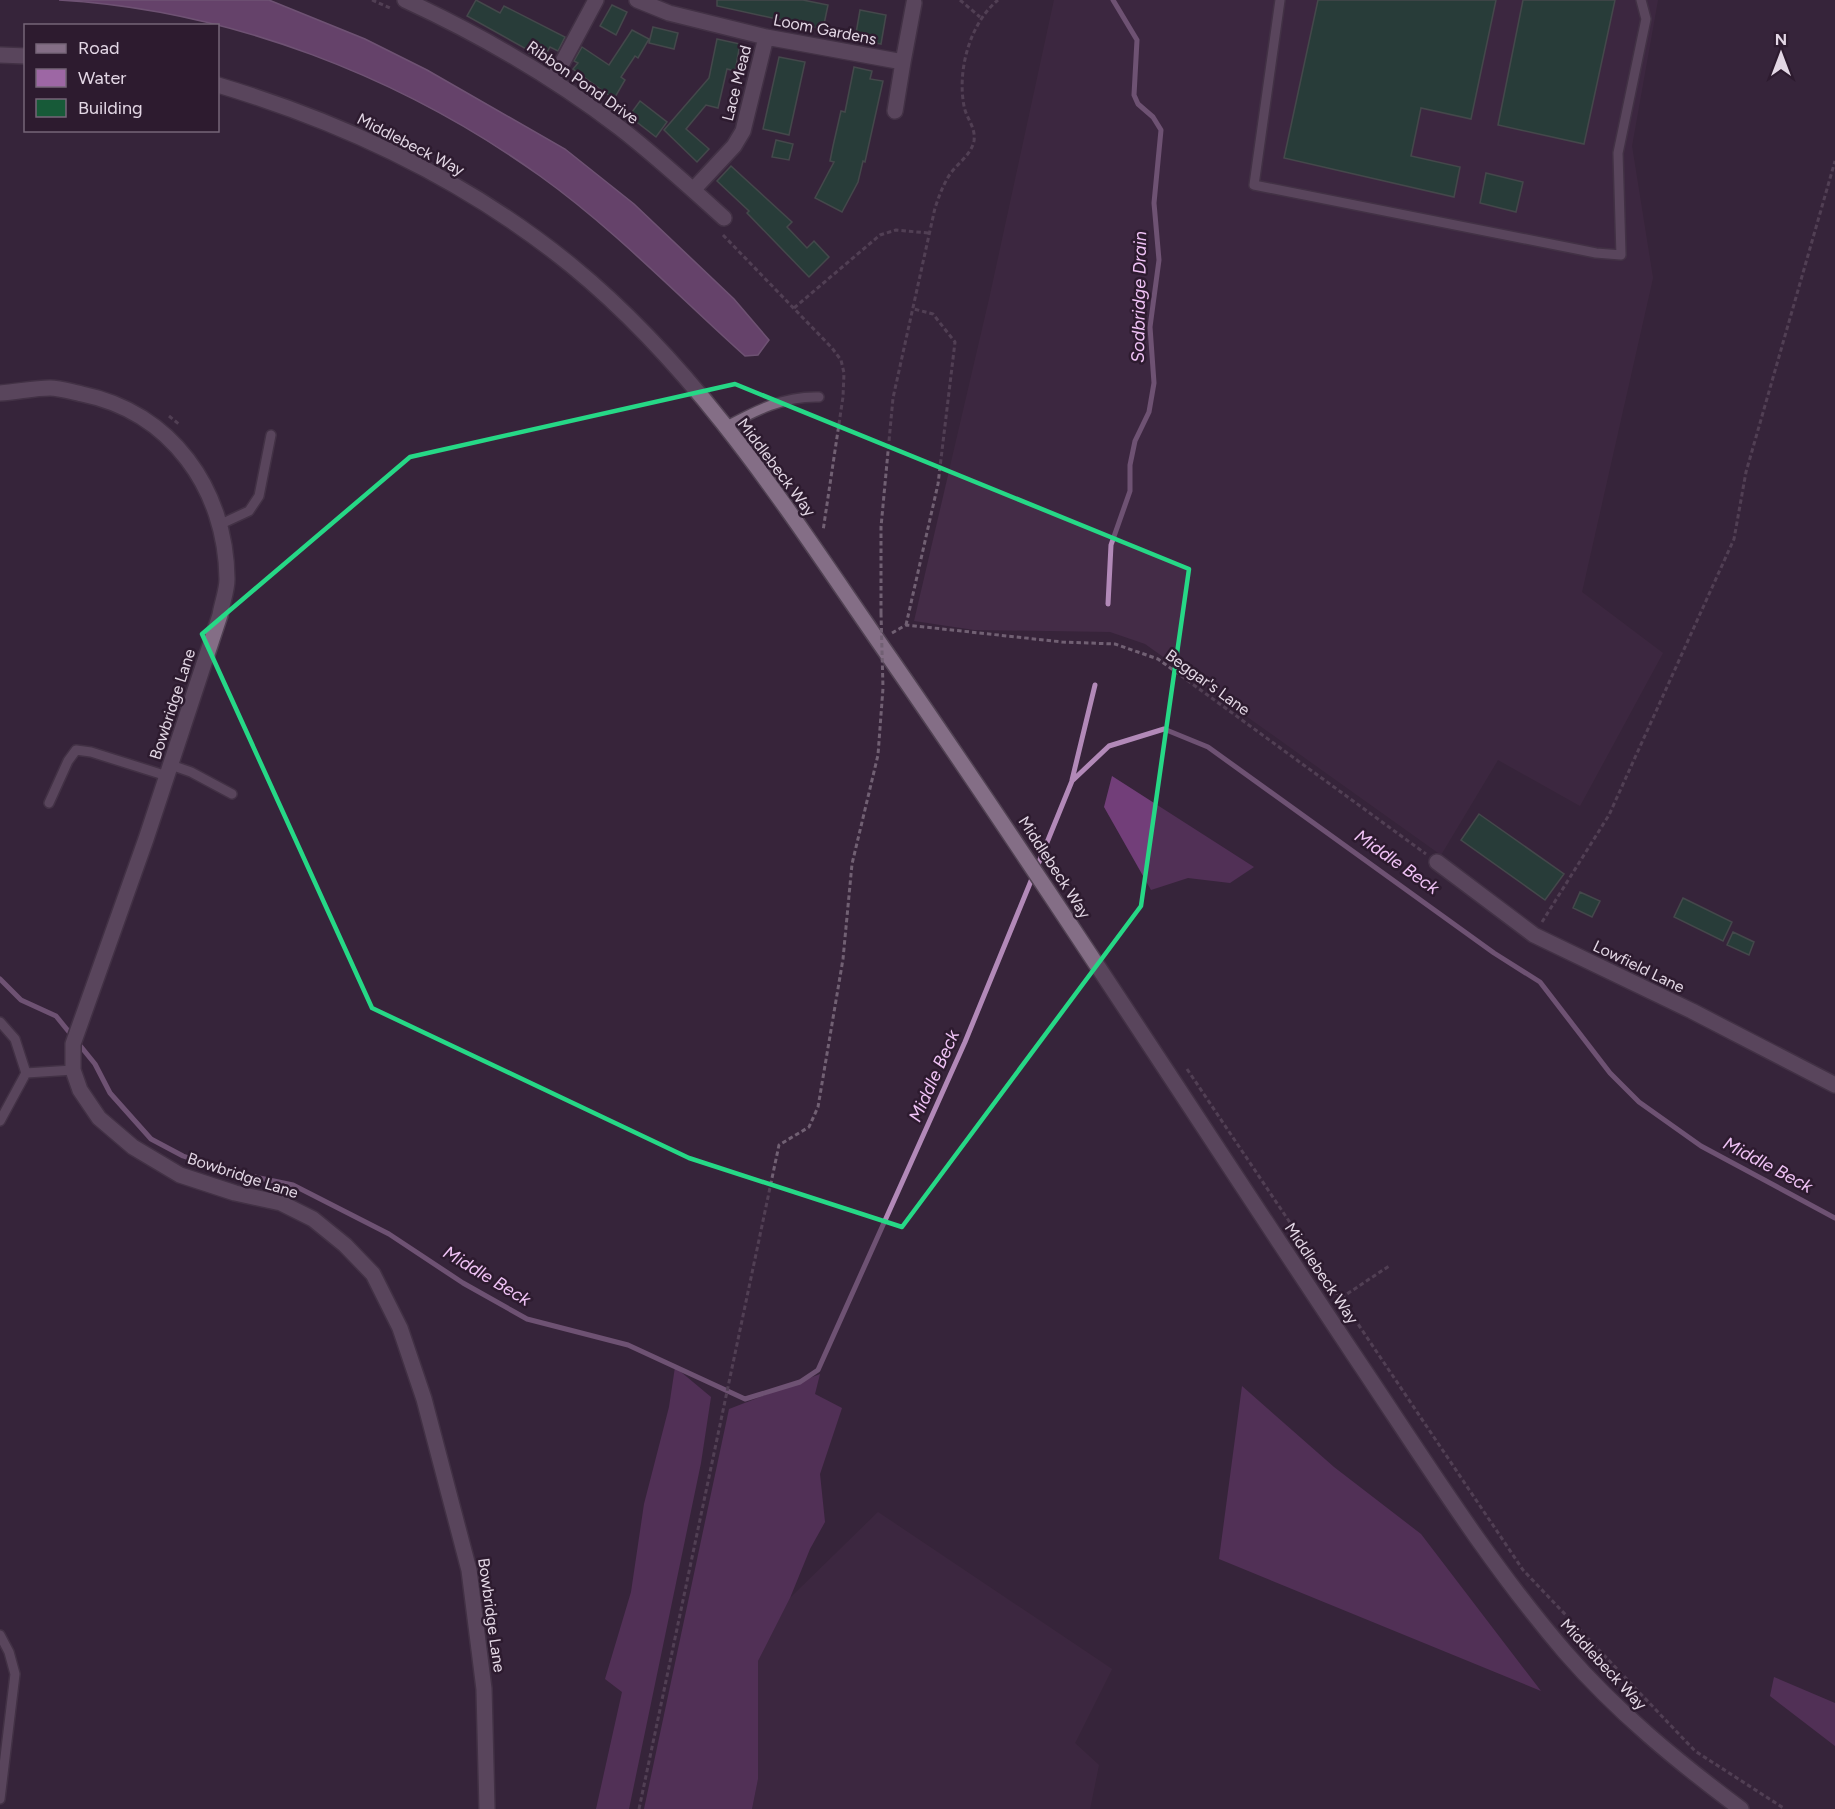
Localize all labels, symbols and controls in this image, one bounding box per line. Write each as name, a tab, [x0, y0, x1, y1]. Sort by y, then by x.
street label: Loom Gardens	[772, 10, 878, 49]
legend	[24, 24, 219, 132]
north arrow	[1751, 24, 1811, 84]
text: N	[1775, 30, 1787, 49]
text: Road	[78, 37, 119, 59]
street label: Ribbon Pond Drive	[523, 37, 643, 128]
street label: Lace Mead	[718, 43, 755, 123]
text: Water	[78, 67, 126, 89]
text: Building	[78, 97, 143, 119]
street label: Middlebeck Way	[354, 109, 468, 180]
water label: Sodbridge Drain	[1127, 231, 1151, 363]
street label: Middlebeck Way	[734, 415, 820, 521]
street label: Beggar's Lane	[1162, 645, 1254, 720]
street label: Bowbridge Lane	[146, 646, 199, 762]
street label: Middlebeck Way	[1015, 813, 1095, 922]
water label: Middle Beck	[1350, 825, 1445, 900]
street label: Lowfield Lane	[1590, 936, 1688, 997]
water label: Middle Beck	[904, 1026, 965, 1125]
water label: Middle Beck	[1719, 1132, 1818, 1198]
street label: Bowbridge Lane	[185, 1149, 301, 1202]
street label: Middlebeck Way	[1281, 1219, 1363, 1328]
water label: Middle Beck	[439, 1241, 536, 1311]
street label: Bowbridge Lane	[474, 1557, 509, 1674]
street label: Middlebeck Way	[1556, 1615, 1651, 1714]

